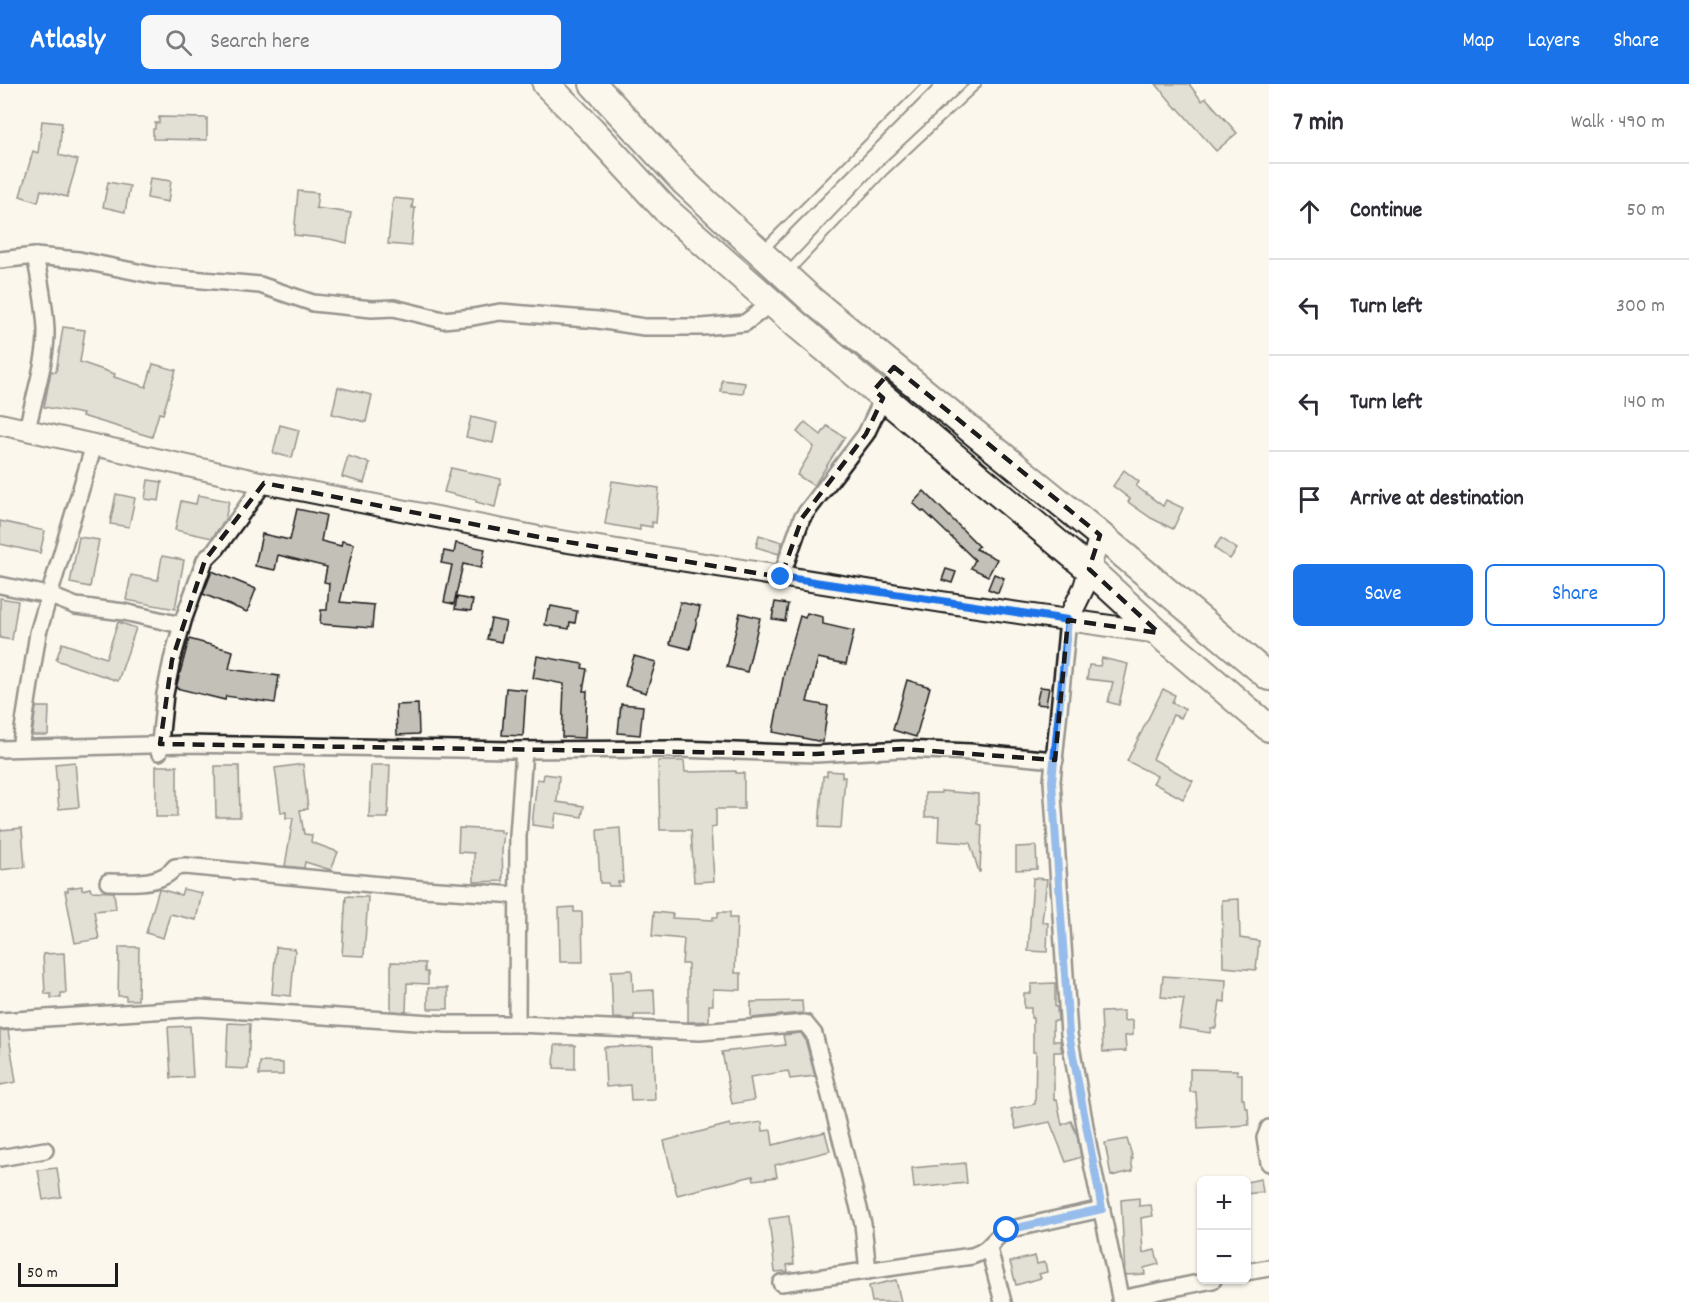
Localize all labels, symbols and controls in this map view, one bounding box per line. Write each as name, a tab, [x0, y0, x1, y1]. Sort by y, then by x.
search box	[141, 15, 561, 69]
text: Atlasly	[30, 22, 105, 62]
icon: search	[162, 26, 195, 59]
text: Search here	[210, 27, 310, 58]
text: Map	[1463, 27, 1494, 57]
text: Layers	[1527, 27, 1580, 57]
text: Share	[1613, 27, 1659, 57]
text: 7 min	[1293, 105, 1344, 142]
text: Walk · 490 m	[1571, 109, 1665, 137]
icon: ahead	[1293, 195, 1326, 228]
text: Continue	[1350, 196, 1422, 227]
text: 50 m	[1627, 197, 1665, 225]
icon: left	[1293, 291, 1326, 324]
text: Turn left	[1350, 292, 1422, 323]
text: 300 m	[1616, 293, 1665, 321]
icon: left	[1293, 387, 1326, 420]
text: Turn left	[1350, 388, 1422, 419]
text: 140 m	[1623, 389, 1665, 417]
icon: arrive	[1293, 483, 1326, 516]
text: Arrive at destination	[1350, 484, 1524, 515]
route end	[767, 563, 793, 589]
button: Save	[1293, 564, 1473, 626]
button: Share	[1485, 564, 1665, 626]
map controls	[1197, 1176, 1251, 1284]
button: +	[1197, 1176, 1251, 1230]
route start	[993, 1216, 1019, 1242]
button: −	[1197, 1230, 1251, 1284]
scale bar	[18, 1260, 118, 1288]
text: 50 m	[27, 1262, 58, 1285]

